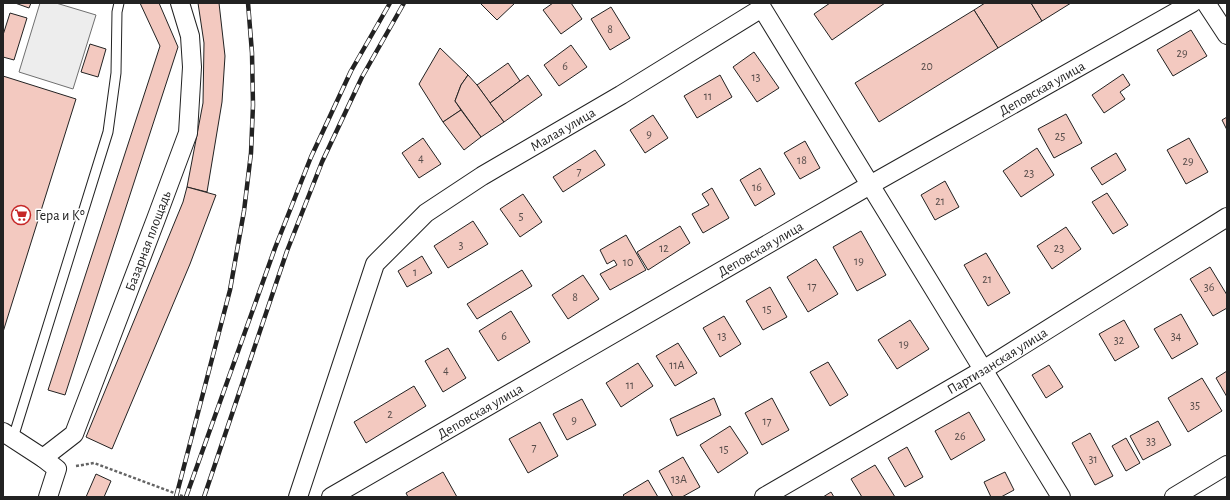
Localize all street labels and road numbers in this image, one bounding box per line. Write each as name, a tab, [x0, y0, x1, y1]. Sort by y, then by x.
street label: Деповская улица	[997, 59, 1088, 119]
street label: Малая улица	[528, 105, 599, 154]
street label: Базарная площадь	[123, 189, 174, 293]
street label: Деповская улица	[716, 219, 806, 280]
street label: Партизанская улица	[945, 325, 1050, 397]
street label: Деповская улица	[435, 381, 526, 442]

